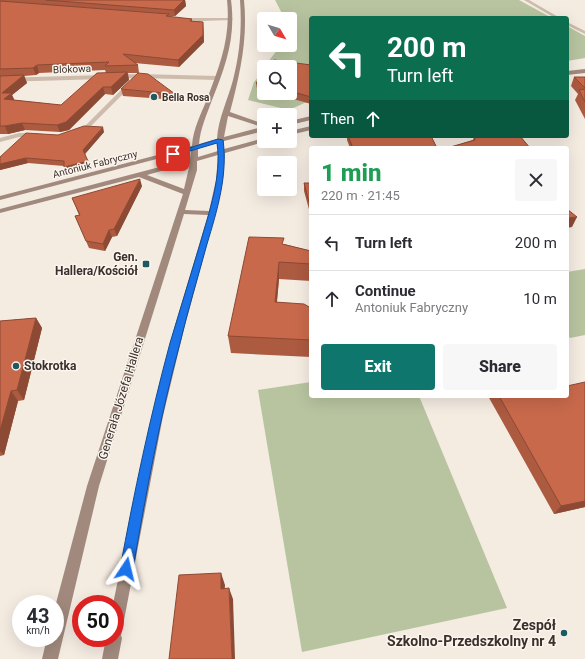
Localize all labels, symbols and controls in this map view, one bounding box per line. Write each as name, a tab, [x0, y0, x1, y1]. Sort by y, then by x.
north arrow	[257, 12, 297, 52]
map controls	[257, 12, 297, 196]
text: 200 m	[387, 31, 466, 64]
icon: left	[321, 32, 373, 84]
button: search	[257, 60, 297, 100]
street label: Blokowa	[53, 63, 91, 75]
text: Turn left	[387, 65, 453, 86]
marker: Bella Rosa	[149, 92, 159, 102]
place label: Bella Rosa	[162, 92, 210, 103]
button: +	[257, 108, 297, 148]
icon: ahead	[362, 108, 384, 130]
text: Then	[321, 110, 354, 128]
pin	[156, 137, 190, 171]
icon: arrive	[162, 143, 184, 165]
street label: Antoniuk Fabryczny	[51, 148, 139, 180]
button: −	[257, 156, 297, 196]
text: 1 min	[321, 159, 382, 187]
button: close	[515, 159, 557, 201]
text: 220 m · 21:45	[321, 188, 400, 203]
icon: left	[321, 232, 343, 254]
text: Turn left	[355, 234, 412, 252]
text: 200 m	[515, 234, 557, 252]
place label: Gen. Hallera/Kościół	[55, 250, 138, 278]
marker: Gen. Hallera/Kościół	[141, 259, 151, 269]
text: Continue	[355, 282, 416, 300]
icon: ahead	[321, 288, 343, 310]
text: 10 m	[523, 290, 557, 308]
text: Antoniuk Fabryczny	[355, 300, 468, 315]
street label: Generała Józefa Hallera	[96, 335, 146, 461]
button: Exit	[321, 344, 435, 390]
button: Share	[443, 344, 557, 390]
place label: Stokrotka	[24, 359, 77, 373]
marker: Stokrotka	[11, 361, 21, 371]
position arrow	[105, 548, 147, 590]
speed limit sign: 50	[72, 595, 124, 647]
text: 43	[27, 604, 49, 628]
place label: Zespół Szkolno-Przedszkolny nr 4	[387, 617, 557, 649]
text: km/h	[26, 625, 50, 636]
marker: Zespół Szkolno-Przedszkolny nr 4	[559, 628, 569, 638]

